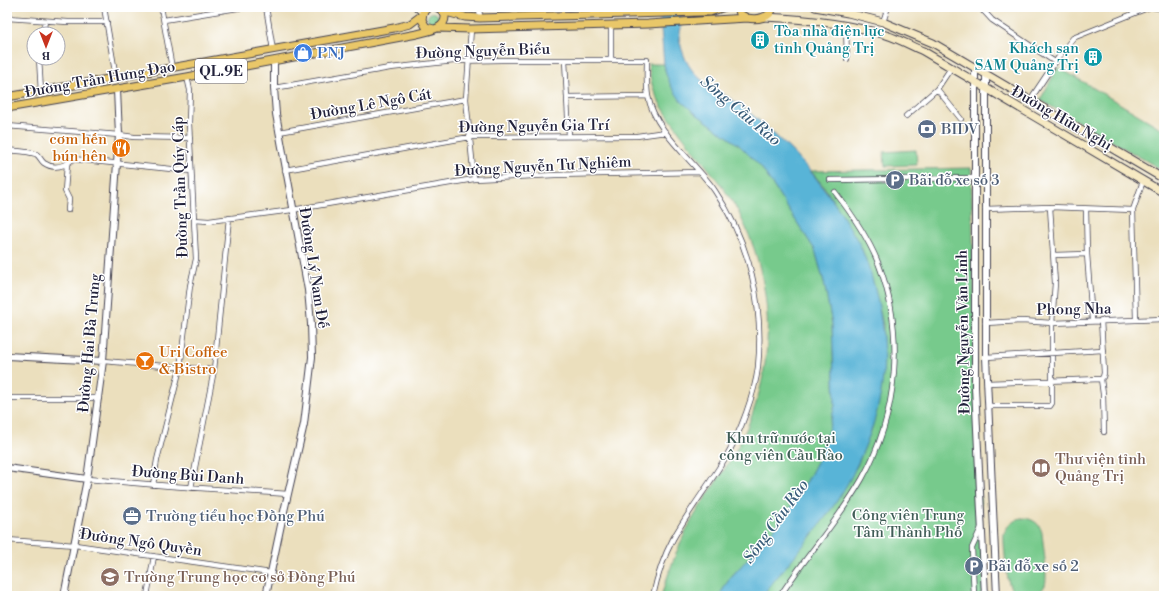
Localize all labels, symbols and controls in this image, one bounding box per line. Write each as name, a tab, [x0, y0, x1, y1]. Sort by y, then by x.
place label: Tòa nhà điện lực tỉnh Quảng Trị	[774, 22, 885, 58]
north arrow	[26, 26, 66, 66]
building icon: Tòa nhà điện lực tỉnh Quảng Trị	[749, 29, 771, 51]
place label: Khách sạn SAM Quảng Trị	[975, 39, 1079, 75]
street label: Đường Nguyễn Biểu	[416, 40, 551, 63]
shop icon: PNJ	[292, 42, 314, 64]
place label: PNJ	[317, 44, 345, 63]
building icon: Khách sạn SAM Quảng Trị	[1082, 46, 1104, 68]
text: B	[42, 48, 50, 62]
street label: Đường Trần Hưng Đạo	[23, 57, 177, 102]
road number: QL.9E	[195, 59, 247, 83]
water label: Sông Cầu Rào	[696, 71, 785, 150]
street label: Đường Hữu Nghị	[1008, 82, 1116, 155]
street label: Đường Lê Ngô Cát	[309, 84, 434, 125]
street label: Đường Trần Qúy Cáp	[169, 116, 192, 258]
street label: Đường Nguyễn Gia Trí	[458, 116, 611, 137]
bank icon: BIDV	[916, 118, 938, 140]
place label: BIDV	[940, 120, 979, 139]
place label: cơm hến bún hên	[49, 130, 107, 166]
restaurant icon: cơm hến bún hên	[110, 137, 132, 159]
street label: Đường Nguyễn Tư Nghiêm	[454, 152, 632, 181]
parking icon: Bãi đỗ xe số 3	[884, 169, 906, 191]
place label: Bãi đỗ xe số 3	[908, 171, 1000, 190]
street label: Đường Lý Nam Đế	[295, 206, 332, 330]
street label: Đường Nguyễn Văn Linh	[953, 250, 974, 414]
street label: Đường Hai Bà Trưng	[74, 273, 105, 413]
street label: Phong Nha	[1036, 299, 1112, 320]
place label: Uri Coffee & Bistro	[159, 343, 228, 379]
bar icon: Uri Coffee & Bistro	[134, 350, 156, 372]
park label: Khu trữ nước tại công viên Cầu Rào	[719, 429, 843, 465]
place label: Thư viện tỉnh Quảng Trị	[1055, 450, 1146, 486]
library icon: Thư viện tỉnh Quảng Trị	[1030, 457, 1052, 479]
street label: Đường Bùi Danh	[131, 462, 245, 489]
water label: Sông Cầu Rào	[739, 476, 813, 568]
office icon: Trường tiểu học Đồng Phú	[121, 505, 143, 527]
park label: Công viên Trung Tâm Thành Phố	[852, 506, 965, 542]
place label: Trường tiểu học Đồng Phú	[146, 507, 325, 526]
street label: Đường Ngô Quyền	[79, 525, 203, 560]
parking icon: Bãi đỗ xe số 2	[963, 555, 985, 577]
place label: Bãi đỗ xe số 2	[987, 557, 1079, 576]
school or university icon: Trường Trung học cơ sở Đồng Phú	[99, 566, 121, 588]
place label: Trường Trung học cơ sở Đồng Phú	[124, 568, 356, 587]

